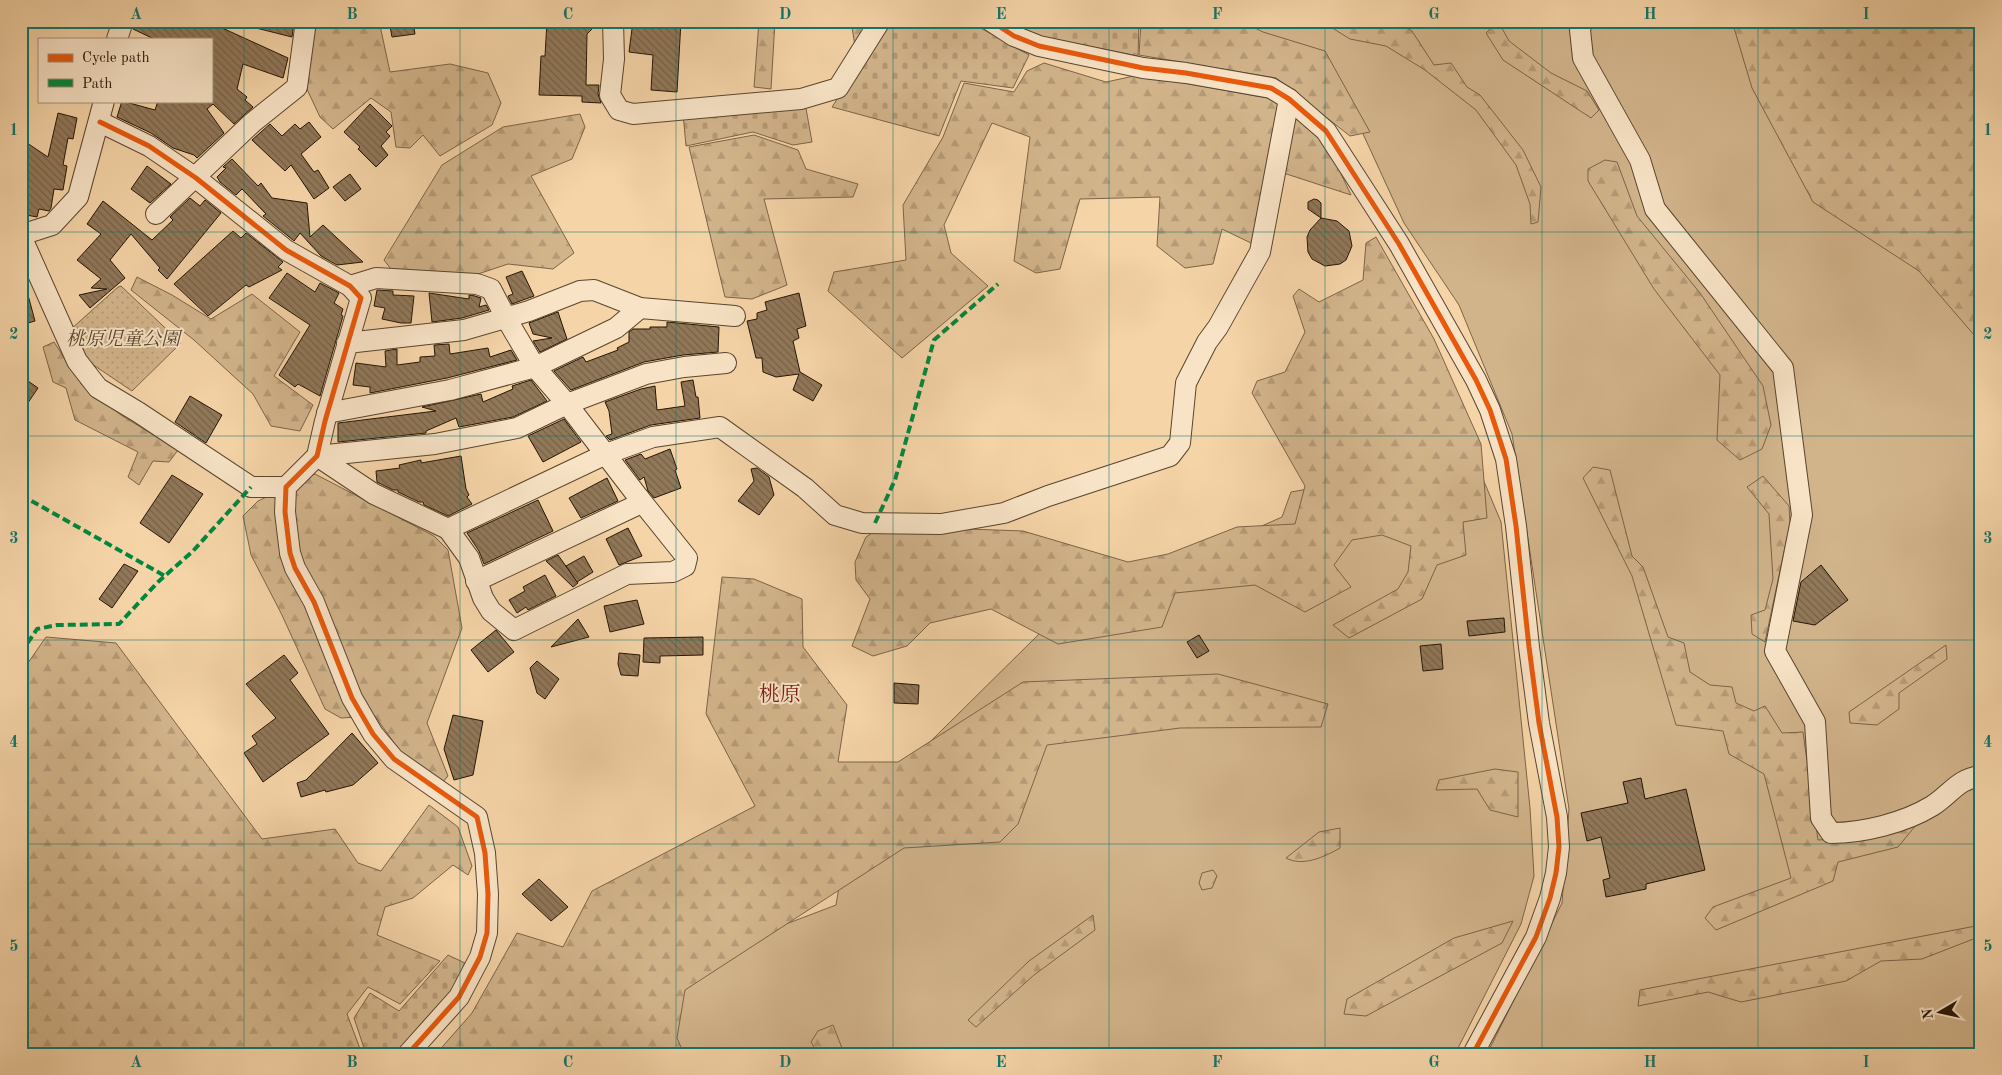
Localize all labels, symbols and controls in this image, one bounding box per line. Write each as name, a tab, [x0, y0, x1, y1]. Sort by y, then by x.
text: A	[130, 7, 142, 23]
text: B	[346, 7, 358, 23]
text: C	[563, 7, 573, 23]
text: D	[779, 7, 791, 23]
text: E	[995, 7, 1007, 23]
text: F	[1212, 7, 1223, 23]
text: G	[1428, 7, 1440, 23]
text: H	[1643, 7, 1657, 23]
text: I	[1862, 7, 1870, 23]
legend	[38, 38, 212, 102]
text: Cycle path	[82, 51, 150, 66]
text: Path	[82, 77, 112, 92]
text: 1	[9, 123, 19, 139]
text: 1	[1983, 123, 1993, 139]
text: 2	[9, 327, 19, 343]
text: 2	[1983, 327, 1993, 343]
park label: 桃原児童公園	[66, 329, 183, 350]
text: 3	[9, 531, 19, 547]
text: 3	[1983, 531, 1993, 547]
district label: 桃原	[759, 683, 801, 706]
text: 4	[9, 735, 19, 751]
text: 4	[1983, 735, 1993, 751]
text: 5	[9, 939, 19, 955]
text: 5	[1983, 939, 1993, 955]
north arrow	[1914, 988, 1964, 1038]
text: N	[1920, 1007, 1936, 1020]
text: A	[130, 1055, 142, 1071]
text: B	[346, 1055, 358, 1071]
text: C	[563, 1055, 573, 1071]
text: D	[779, 1055, 791, 1071]
text: E	[995, 1055, 1007, 1071]
text: F	[1212, 1055, 1223, 1071]
text: G	[1428, 1055, 1440, 1071]
text: H	[1643, 1055, 1657, 1071]
text: I	[1862, 1055, 1870, 1071]

